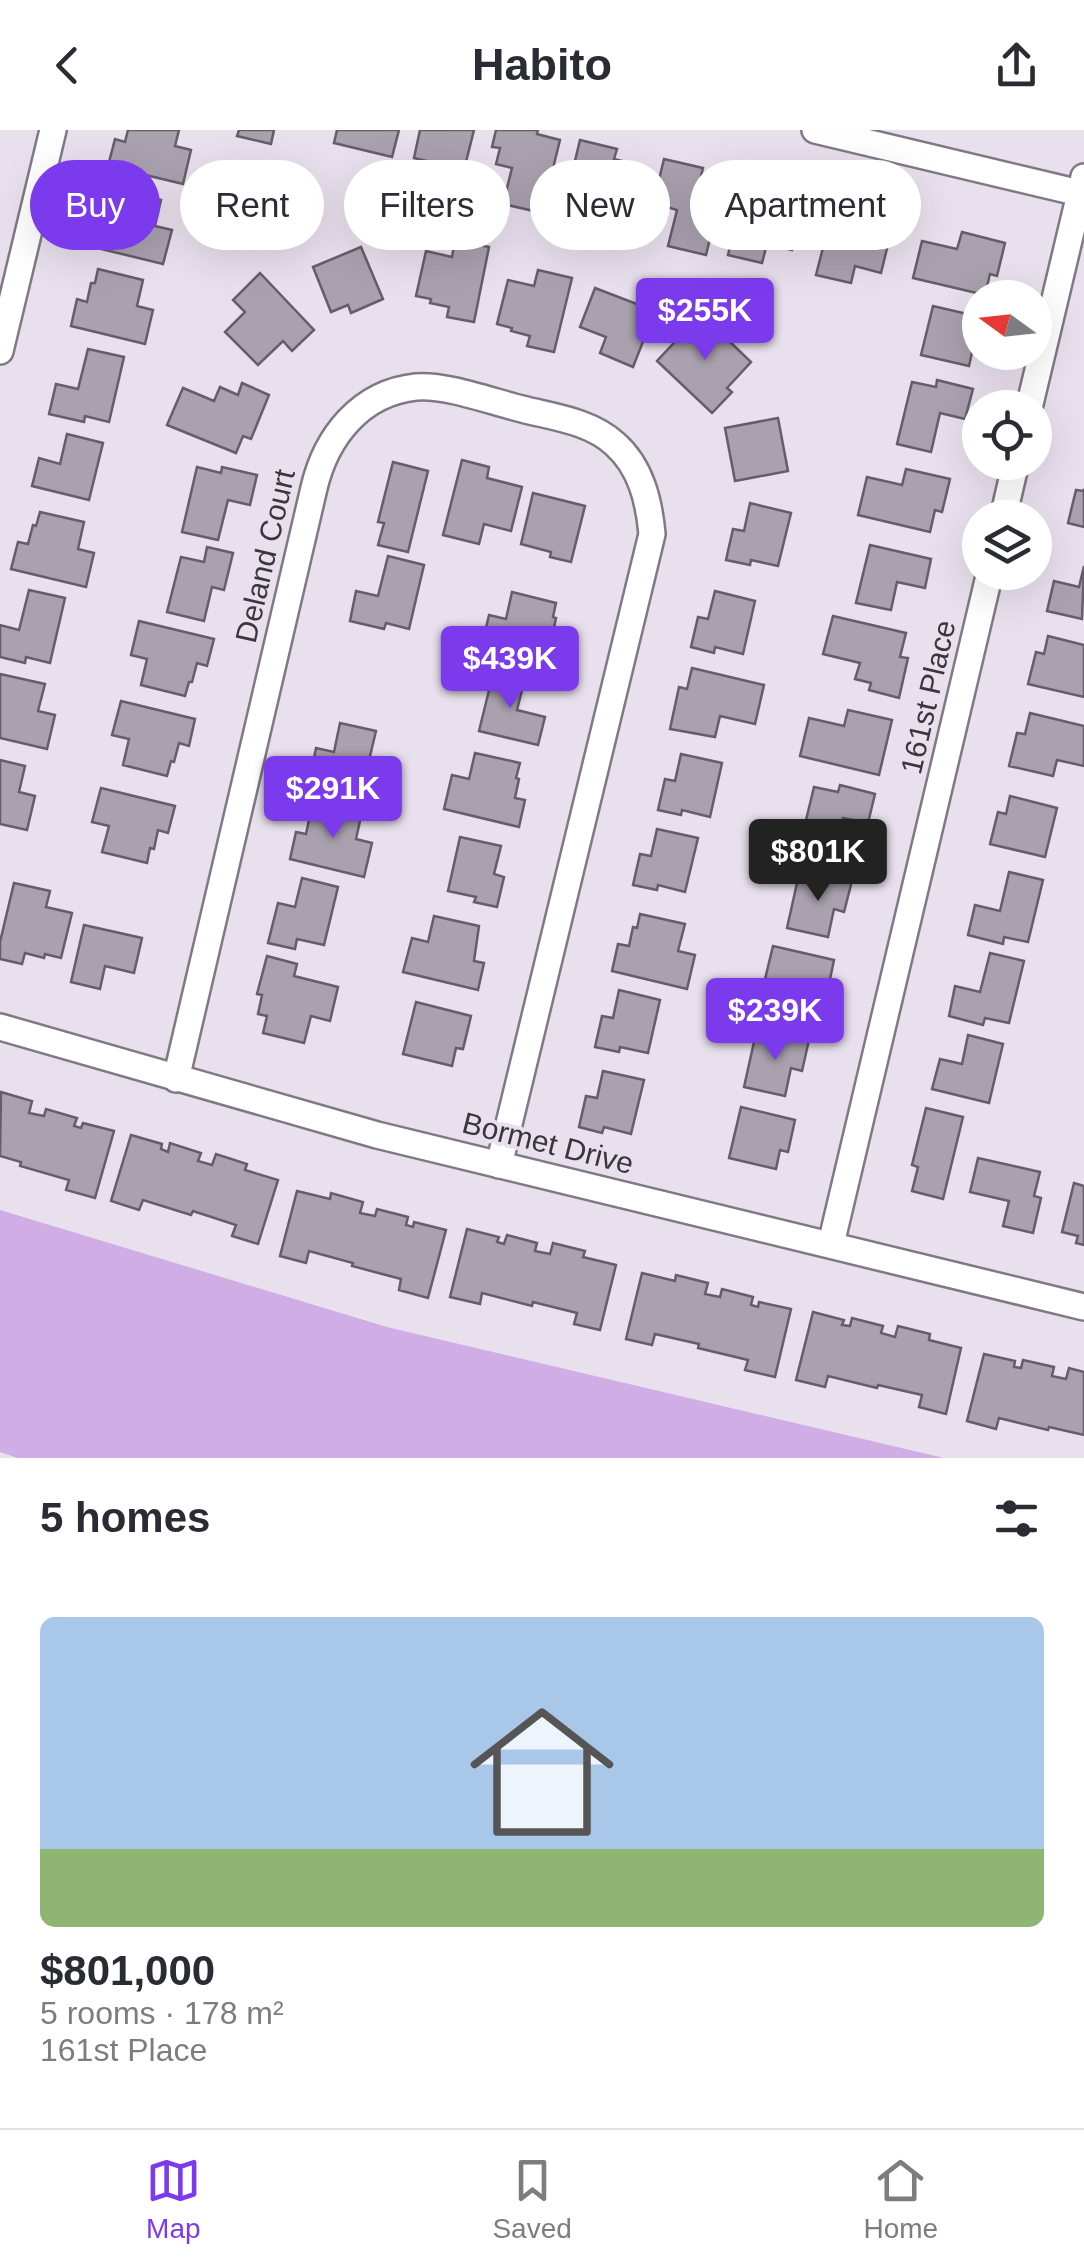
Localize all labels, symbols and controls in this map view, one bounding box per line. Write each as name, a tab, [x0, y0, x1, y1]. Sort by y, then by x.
icon: back	[40, 38, 95, 93]
icon: share	[989, 38, 1044, 93]
text: Habito	[472, 39, 612, 90]
chip: Buy	[30, 160, 160, 250]
chip: Rent	[180, 160, 324, 250]
chip: Filters	[344, 160, 510, 250]
chip: New	[530, 160, 670, 250]
chip: Apartment	[690, 160, 921, 250]
pin: $255K	[635, 278, 775, 363]
north arrow	[962, 280, 1052, 370]
map controls	[962, 280, 1052, 590]
text: $255K	[658, 292, 752, 328]
button: locate	[962, 390, 1052, 480]
street label: Deland Court	[229, 466, 301, 646]
button: layers	[962, 500, 1052, 590]
street label: 161st Place	[894, 617, 962, 777]
pin: $439K	[440, 626, 580, 711]
text: $439K	[463, 640, 557, 676]
pin: $291K	[263, 756, 403, 841]
text: $291K	[286, 770, 380, 806]
pin: $801K	[748, 819, 888, 904]
text: $801K	[771, 833, 865, 869]
pin: $239K	[705, 978, 845, 1063]
text: $239K	[728, 992, 822, 1028]
street label: Bormet Drive	[459, 1106, 637, 1180]
icon: filters	[989, 1491, 1044, 1546]
text: 5 homes	[40, 1494, 210, 1541]
icon: home	[452, 1682, 632, 1862]
text: $801,000	[40, 1947, 215, 1994]
text: 5 rooms · 178 m²	[40, 1995, 284, 2031]
text: 161st Place	[40, 2032, 207, 2068]
tab: Map	[146, 2153, 201, 2245]
tab: Saved	[492, 2153, 572, 2245]
tab: Home	[863, 2153, 938, 2245]

